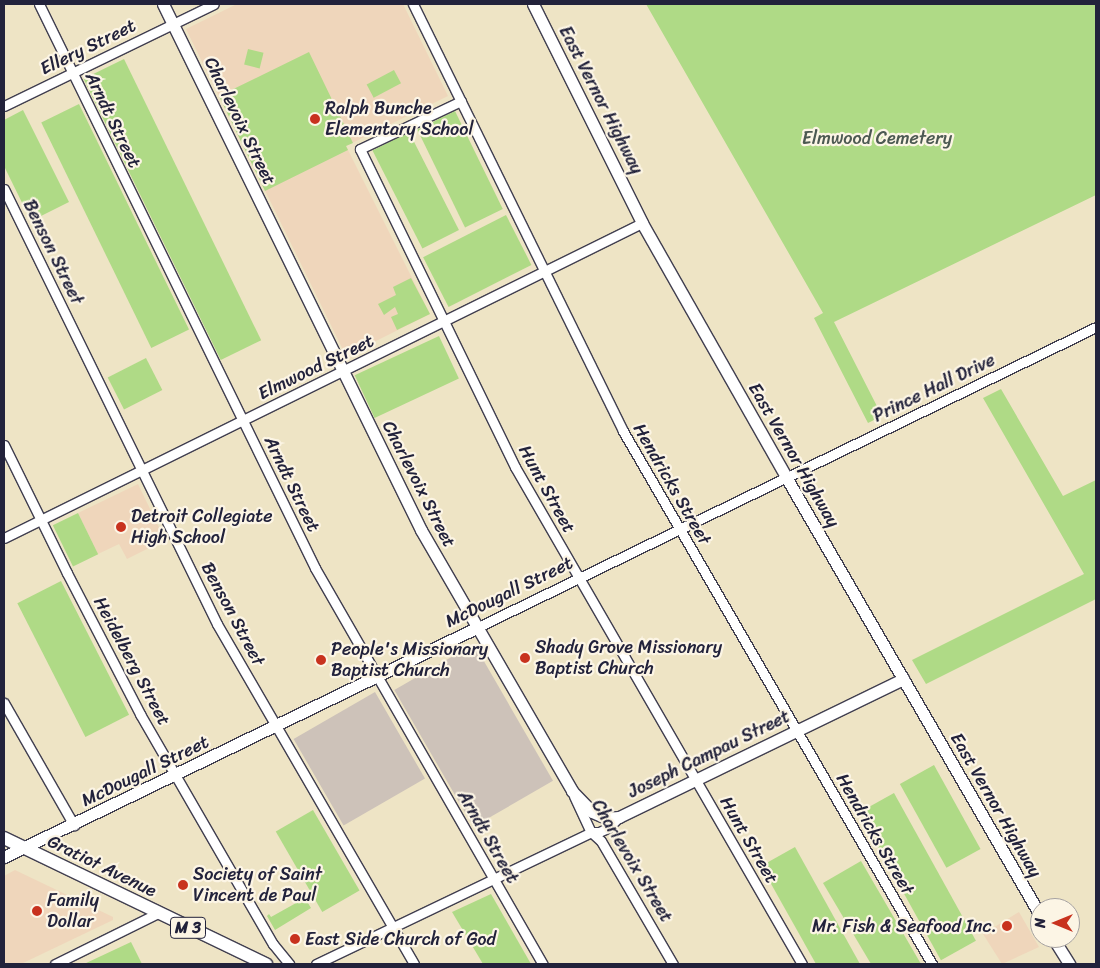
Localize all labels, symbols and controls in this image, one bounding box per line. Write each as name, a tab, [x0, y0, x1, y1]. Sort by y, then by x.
street label: Ellery Street	[37, 15, 139, 79]
street label: East Vernor Highway	[554, 22, 648, 178]
street label: Charlevoix Street	[200, 53, 280, 189]
street label: Arndt Street	[81, 69, 145, 171]
place label: Ralph Bunche Elementary School	[325, 98, 474, 140]
marker: Ralph Bunche Elementary School	[309, 113, 321, 125]
park label: Elmwood Cemetery	[802, 127, 952, 149]
street label: Benson Street	[18, 196, 88, 308]
street label: Elmwood Street	[255, 330, 377, 404]
street label: Prince Hall Drive	[869, 349, 999, 427]
street label: East Vernor Highway	[744, 379, 844, 531]
street label: Charlevoix Street	[378, 417, 460, 551]
street label: Hendricks Street	[629, 420, 715, 548]
street label: Arndt Street	[260, 433, 324, 535]
street label: Hunt Street	[514, 441, 580, 537]
place label: Detroit Collegiate High School	[131, 506, 272, 548]
marker: Detroit Collegiate High School	[115, 521, 127, 533]
street label: McDougall Street	[442, 552, 576, 632]
street label: Benson Street	[197, 558, 269, 670]
street label: Heidelberg Street	[89, 593, 175, 729]
place label: Shady Grove Missionary Baptist Church	[535, 637, 724, 680]
place label: People's Missionary Baptist Church	[331, 639, 488, 682]
marker: Shady Grove Missionary Baptist Church	[519, 652, 531, 664]
marker: People's Missionary Baptist Church	[315, 654, 327, 666]
street label: Joseph Campau Street	[624, 705, 794, 803]
street label: East Vernor Highway	[946, 729, 1046, 881]
street label: McDougall Street	[78, 731, 212, 811]
street label: Hendricks Street	[832, 770, 918, 898]
street label: Arndt Street	[453, 787, 523, 887]
street label: Hunt Street	[715, 793, 783, 887]
street label: Charlevoix Street	[587, 795, 677, 927]
street label: Gratiot Avenue	[44, 830, 160, 902]
place label: Society of Saint Vincent de Paul	[193, 864, 323, 906]
marker: Society of Saint Vincent de Paul	[177, 879, 189, 891]
place label: Family Dollar	[47, 890, 99, 932]
north arrow	[1030, 898, 1080, 948]
marker: Family Dollar	[31, 905, 43, 917]
road number: M 3	[169, 914, 207, 941]
place label: Mr. Fish & Seafood Inc.	[812, 915, 997, 937]
text: N	[1028, 918, 1053, 928]
marker: Mr. Fish & Seafood Inc.	[1001, 920, 1013, 932]
place label: East Side Church of God	[305, 928, 497, 950]
marker: East Side Church of God	[289, 933, 301, 945]

